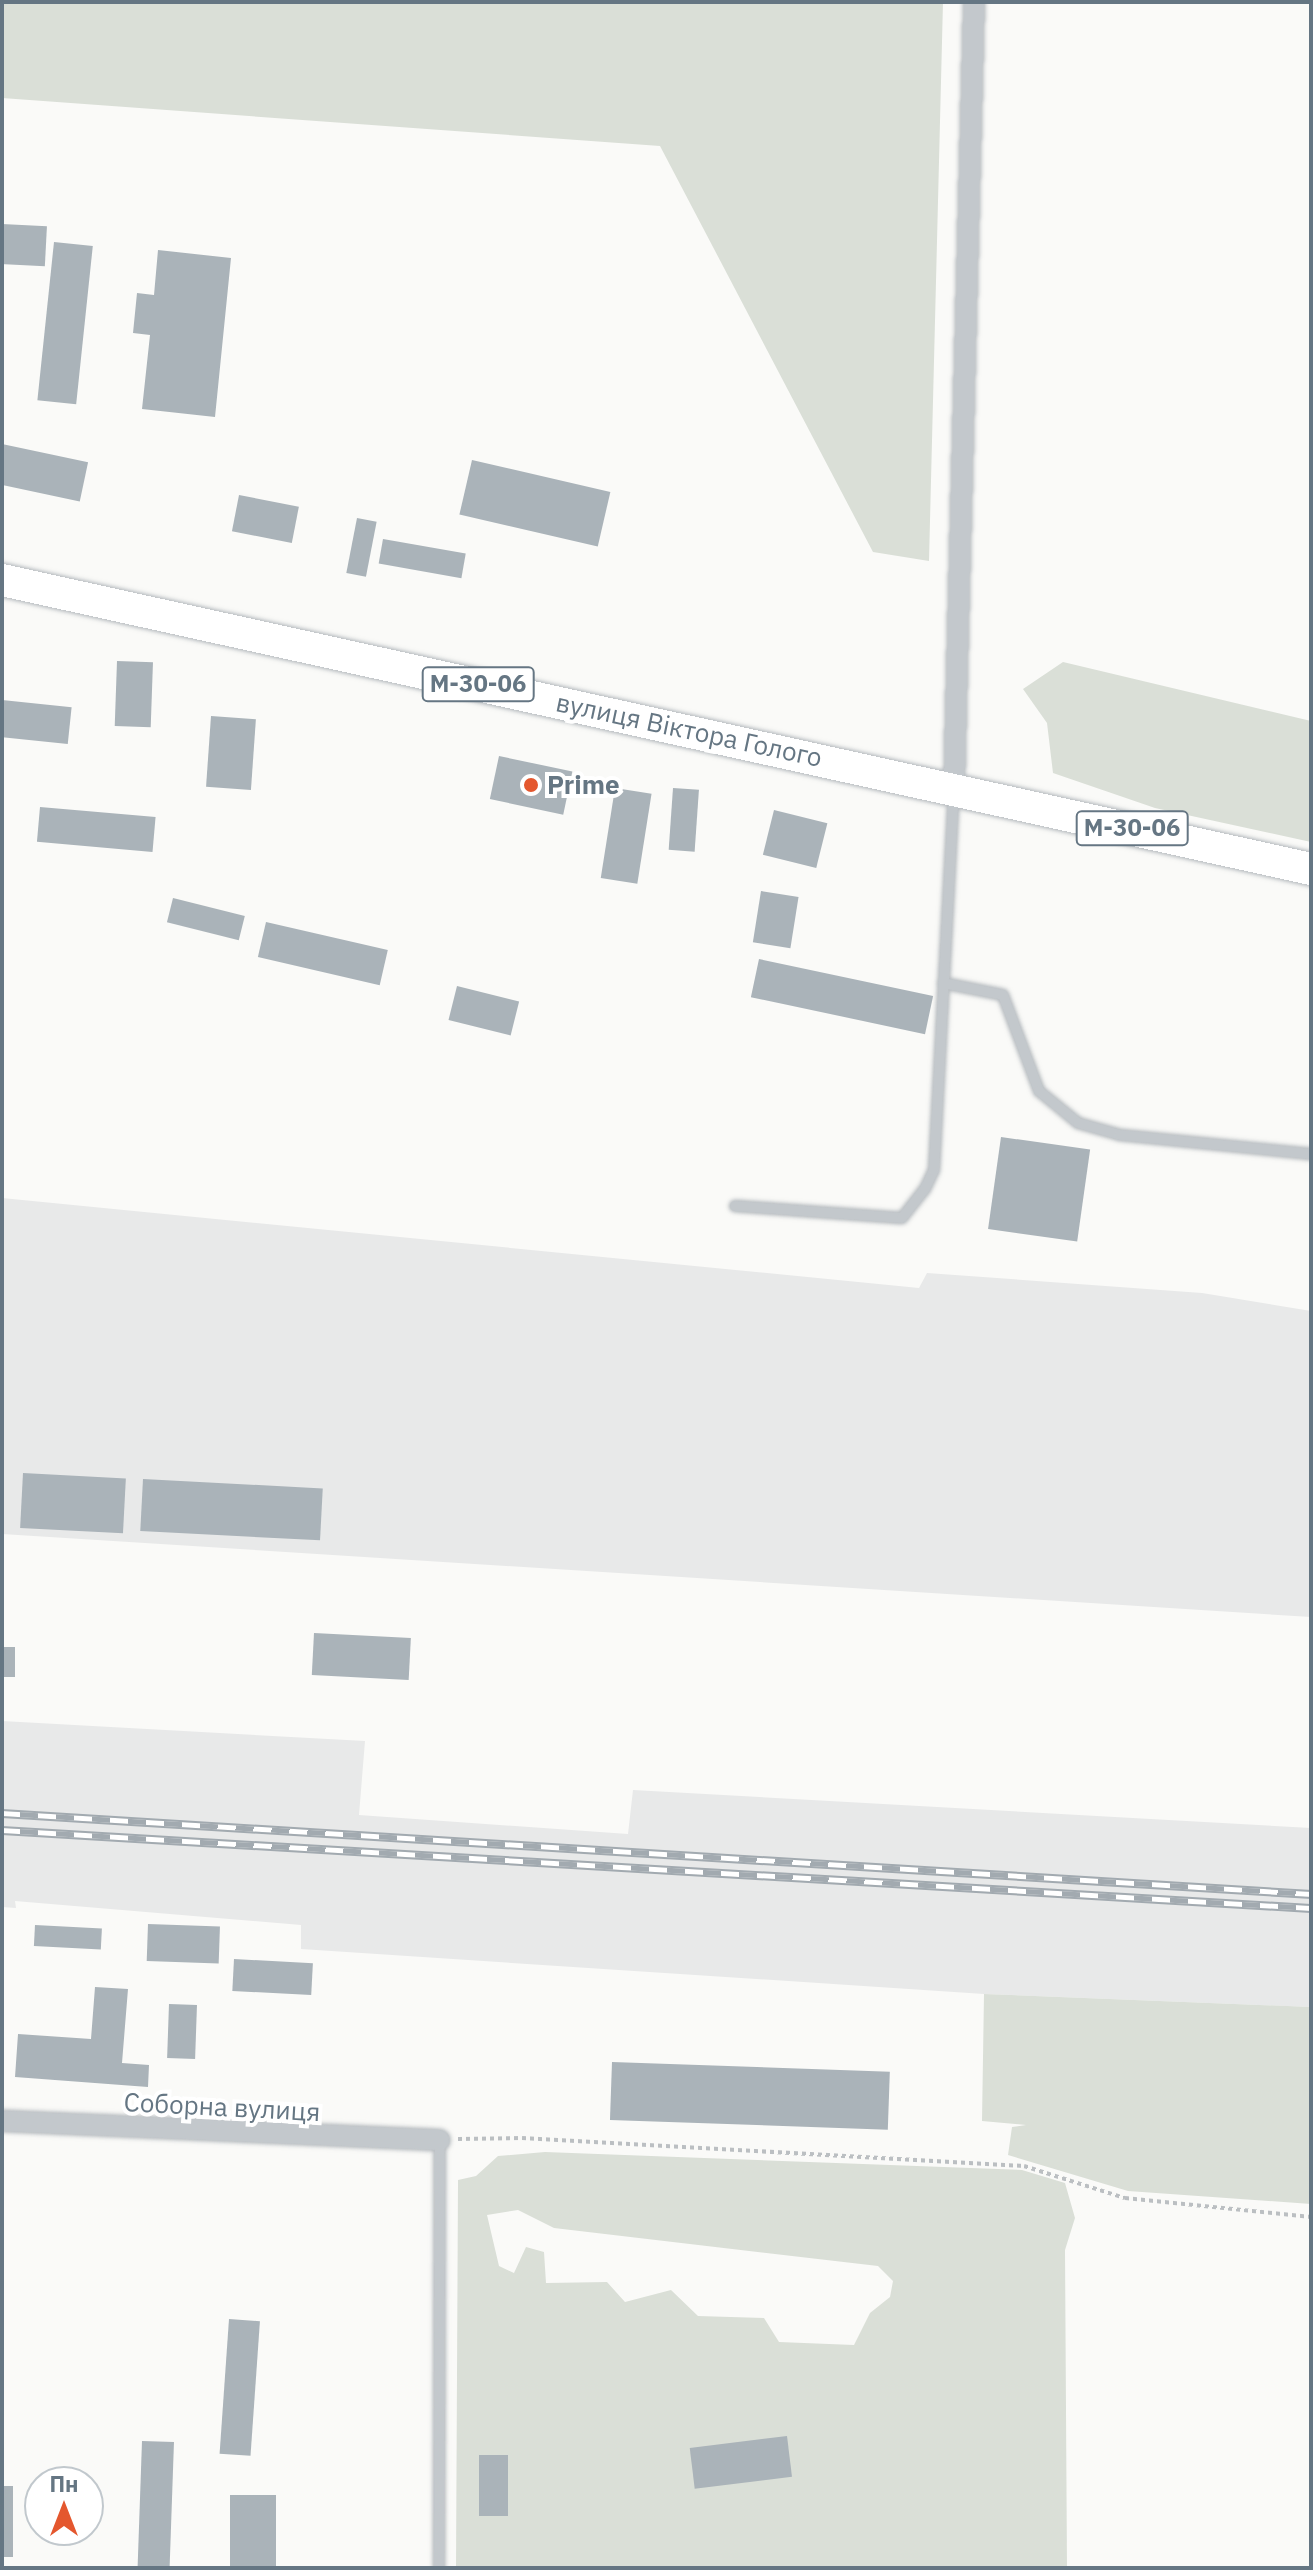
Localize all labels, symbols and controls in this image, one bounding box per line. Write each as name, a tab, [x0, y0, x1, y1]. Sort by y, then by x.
road number: М-30-06	[420, 664, 536, 704]
street label: вулиця Віктора Голого	[553, 687, 825, 773]
place label: Prime	[547, 769, 620, 801]
marker: Prime	[522, 776, 540, 794]
road number: М-30-06	[1074, 808, 1190, 848]
street label: Соборна вулиця	[123, 2086, 321, 2128]
north arrow	[24, 2466, 104, 2546]
text: Пн	[49, 2469, 79, 2498]

